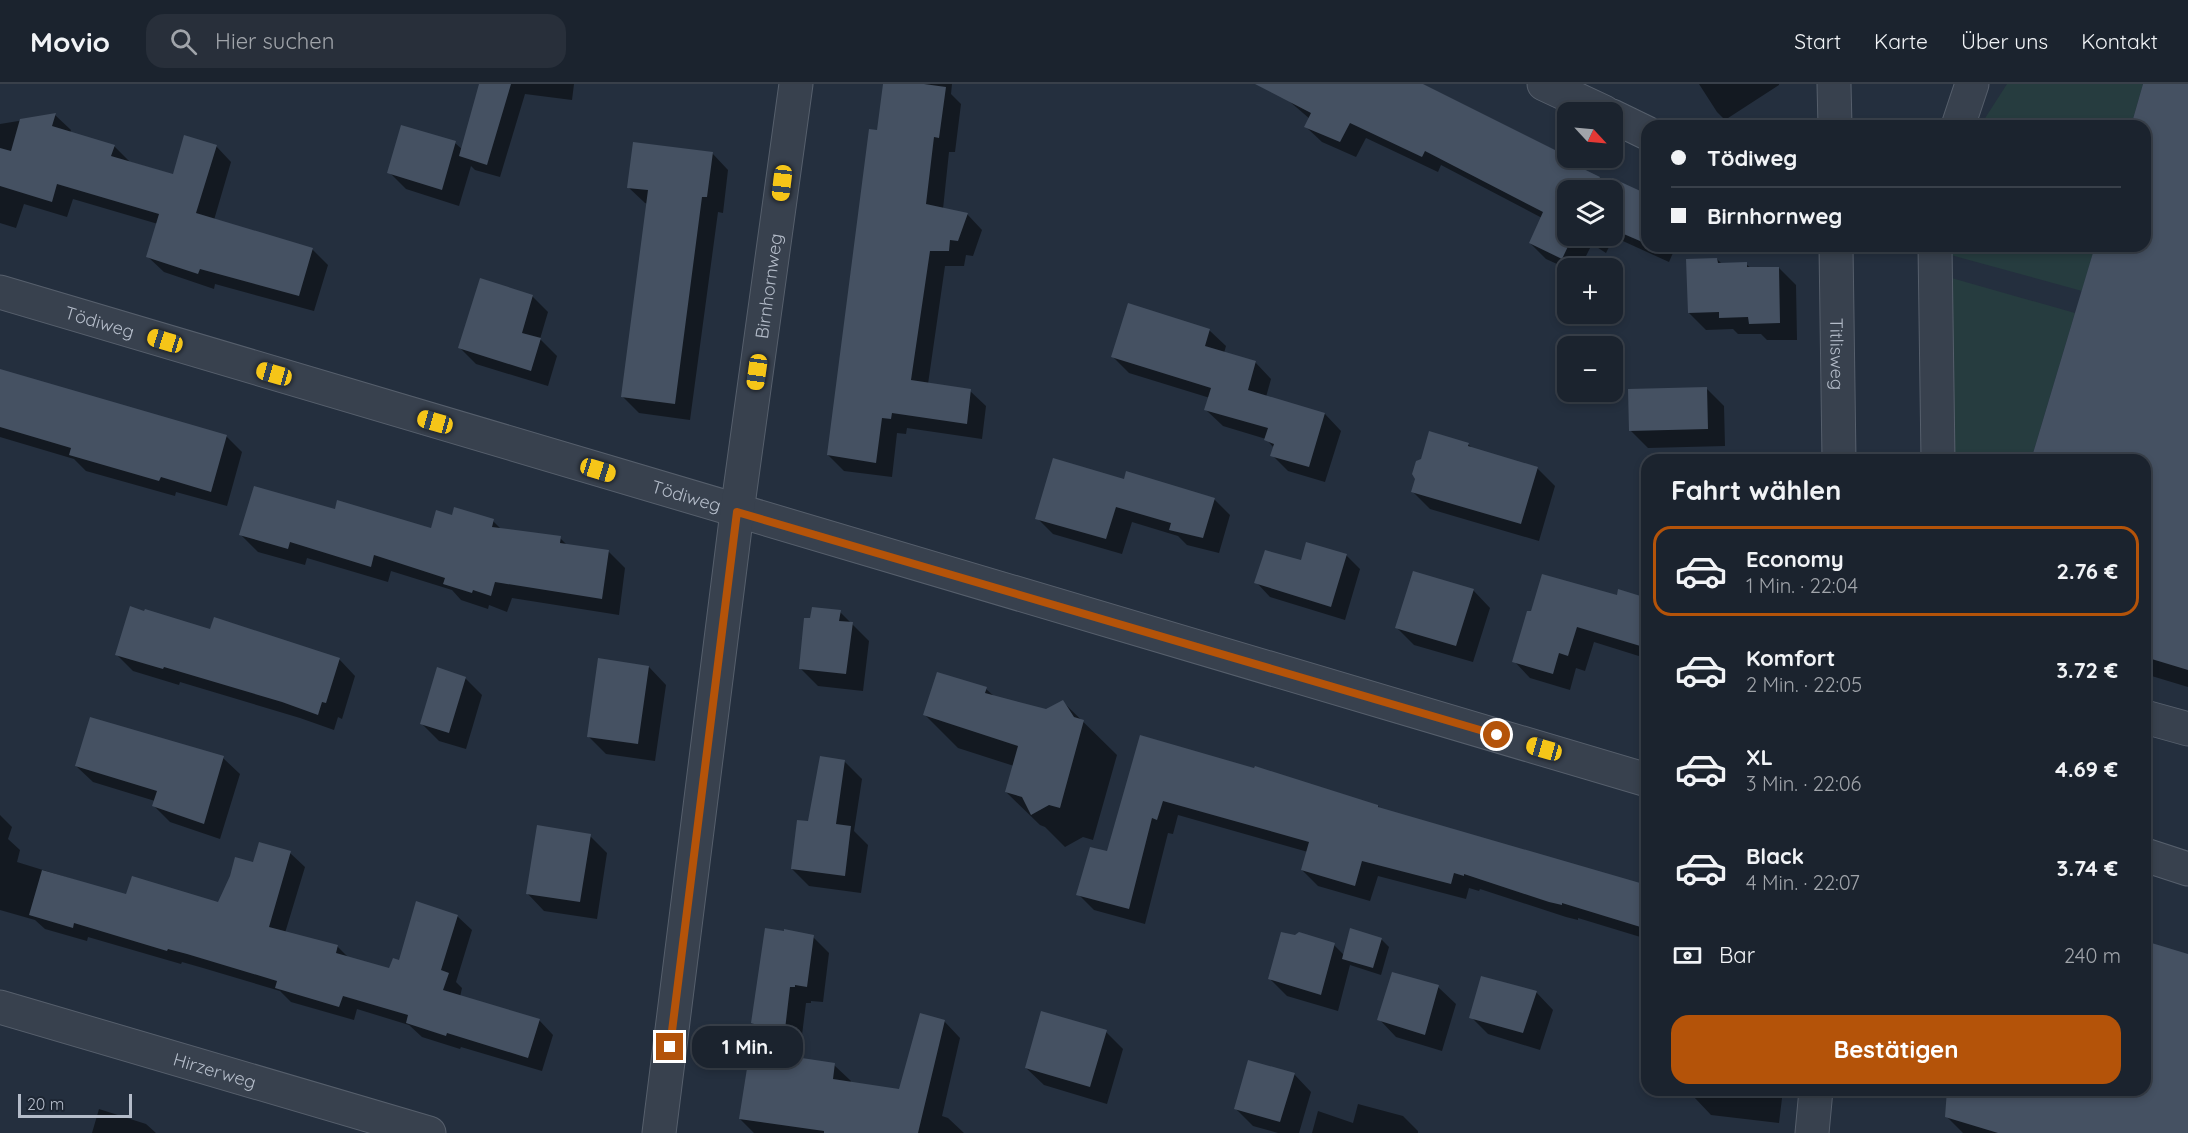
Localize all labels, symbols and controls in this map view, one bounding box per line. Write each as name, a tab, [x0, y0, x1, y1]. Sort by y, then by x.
search box	[146, 14, 566, 68]
text: Movio	[30, 24, 110, 59]
icon: search	[167, 25, 200, 58]
text: Hier suchen	[215, 27, 334, 55]
text: Start	[1794, 28, 1841, 54]
text: Karte	[1874, 28, 1928, 54]
text: Über uns	[1961, 28, 2048, 54]
text: Kontakt	[2081, 28, 2158, 54]
north arrow	[1557, 102, 1623, 168]
map controls	[1557, 102, 1623, 402]
text: Tödiweg	[1707, 144, 1797, 172]
car	[771, 164, 793, 202]
button: layers	[1557, 180, 1623, 246]
text: Birnhornweg	[1707, 202, 1842, 230]
street label: Birnhornweg	[750, 232, 787, 340]
button: +	[1557, 258, 1623, 324]
street label: Tödiweg	[62, 300, 137, 343]
street label: Titlisweg	[1826, 318, 1850, 390]
car	[145, 327, 185, 355]
button: −	[1557, 336, 1623, 402]
car	[746, 353, 768, 391]
car	[254, 360, 294, 388]
car	[415, 408, 455, 436]
car	[578, 456, 618, 484]
text: Fahrt wählen	[1671, 473, 1841, 507]
street label: Tödiweg	[649, 474, 724, 517]
icon: car	[1674, 544, 1728, 598]
text: Economy	[1746, 545, 1844, 573]
text: 2.76 €	[2056, 557, 2118, 585]
text: 1 Min. · 22:04	[1746, 573, 1858, 598]
icon: car	[1674, 643, 1728, 697]
text: Komfort	[1746, 644, 1835, 672]
text: 3.72 €	[2056, 656, 2118, 684]
text: 2 Min. · 22:05	[1746, 672, 1862, 697]
route start	[1483, 721, 1510, 748]
car	[1524, 735, 1564, 763]
icon: car	[1674, 742, 1728, 796]
text: XL	[1746, 743, 1773, 771]
text: 4.69 €	[2055, 755, 2118, 783]
text: 3 Min. · 22:06	[1746, 771, 1861, 796]
icon: car	[1674, 841, 1728, 895]
text: Black	[1746, 842, 1804, 870]
text: 3.74 €	[2057, 854, 2118, 882]
text: 4 Min. · 22:07	[1746, 870, 1860, 895]
icon: cash	[1671, 939, 1704, 972]
text: Bar	[1719, 941, 1755, 969]
text: 240 m	[2064, 943, 2121, 968]
button: Bestätigen	[1671, 1015, 2121, 1084]
callout: 1 Min.	[691, 1026, 802, 1068]
route end	[656, 1033, 683, 1060]
text: 1 Min.	[722, 1034, 773, 1059]
street label: Hirzerweg	[171, 1047, 259, 1093]
scale bar	[18, 1091, 132, 1118]
text: 20 m	[27, 1094, 64, 1114]

